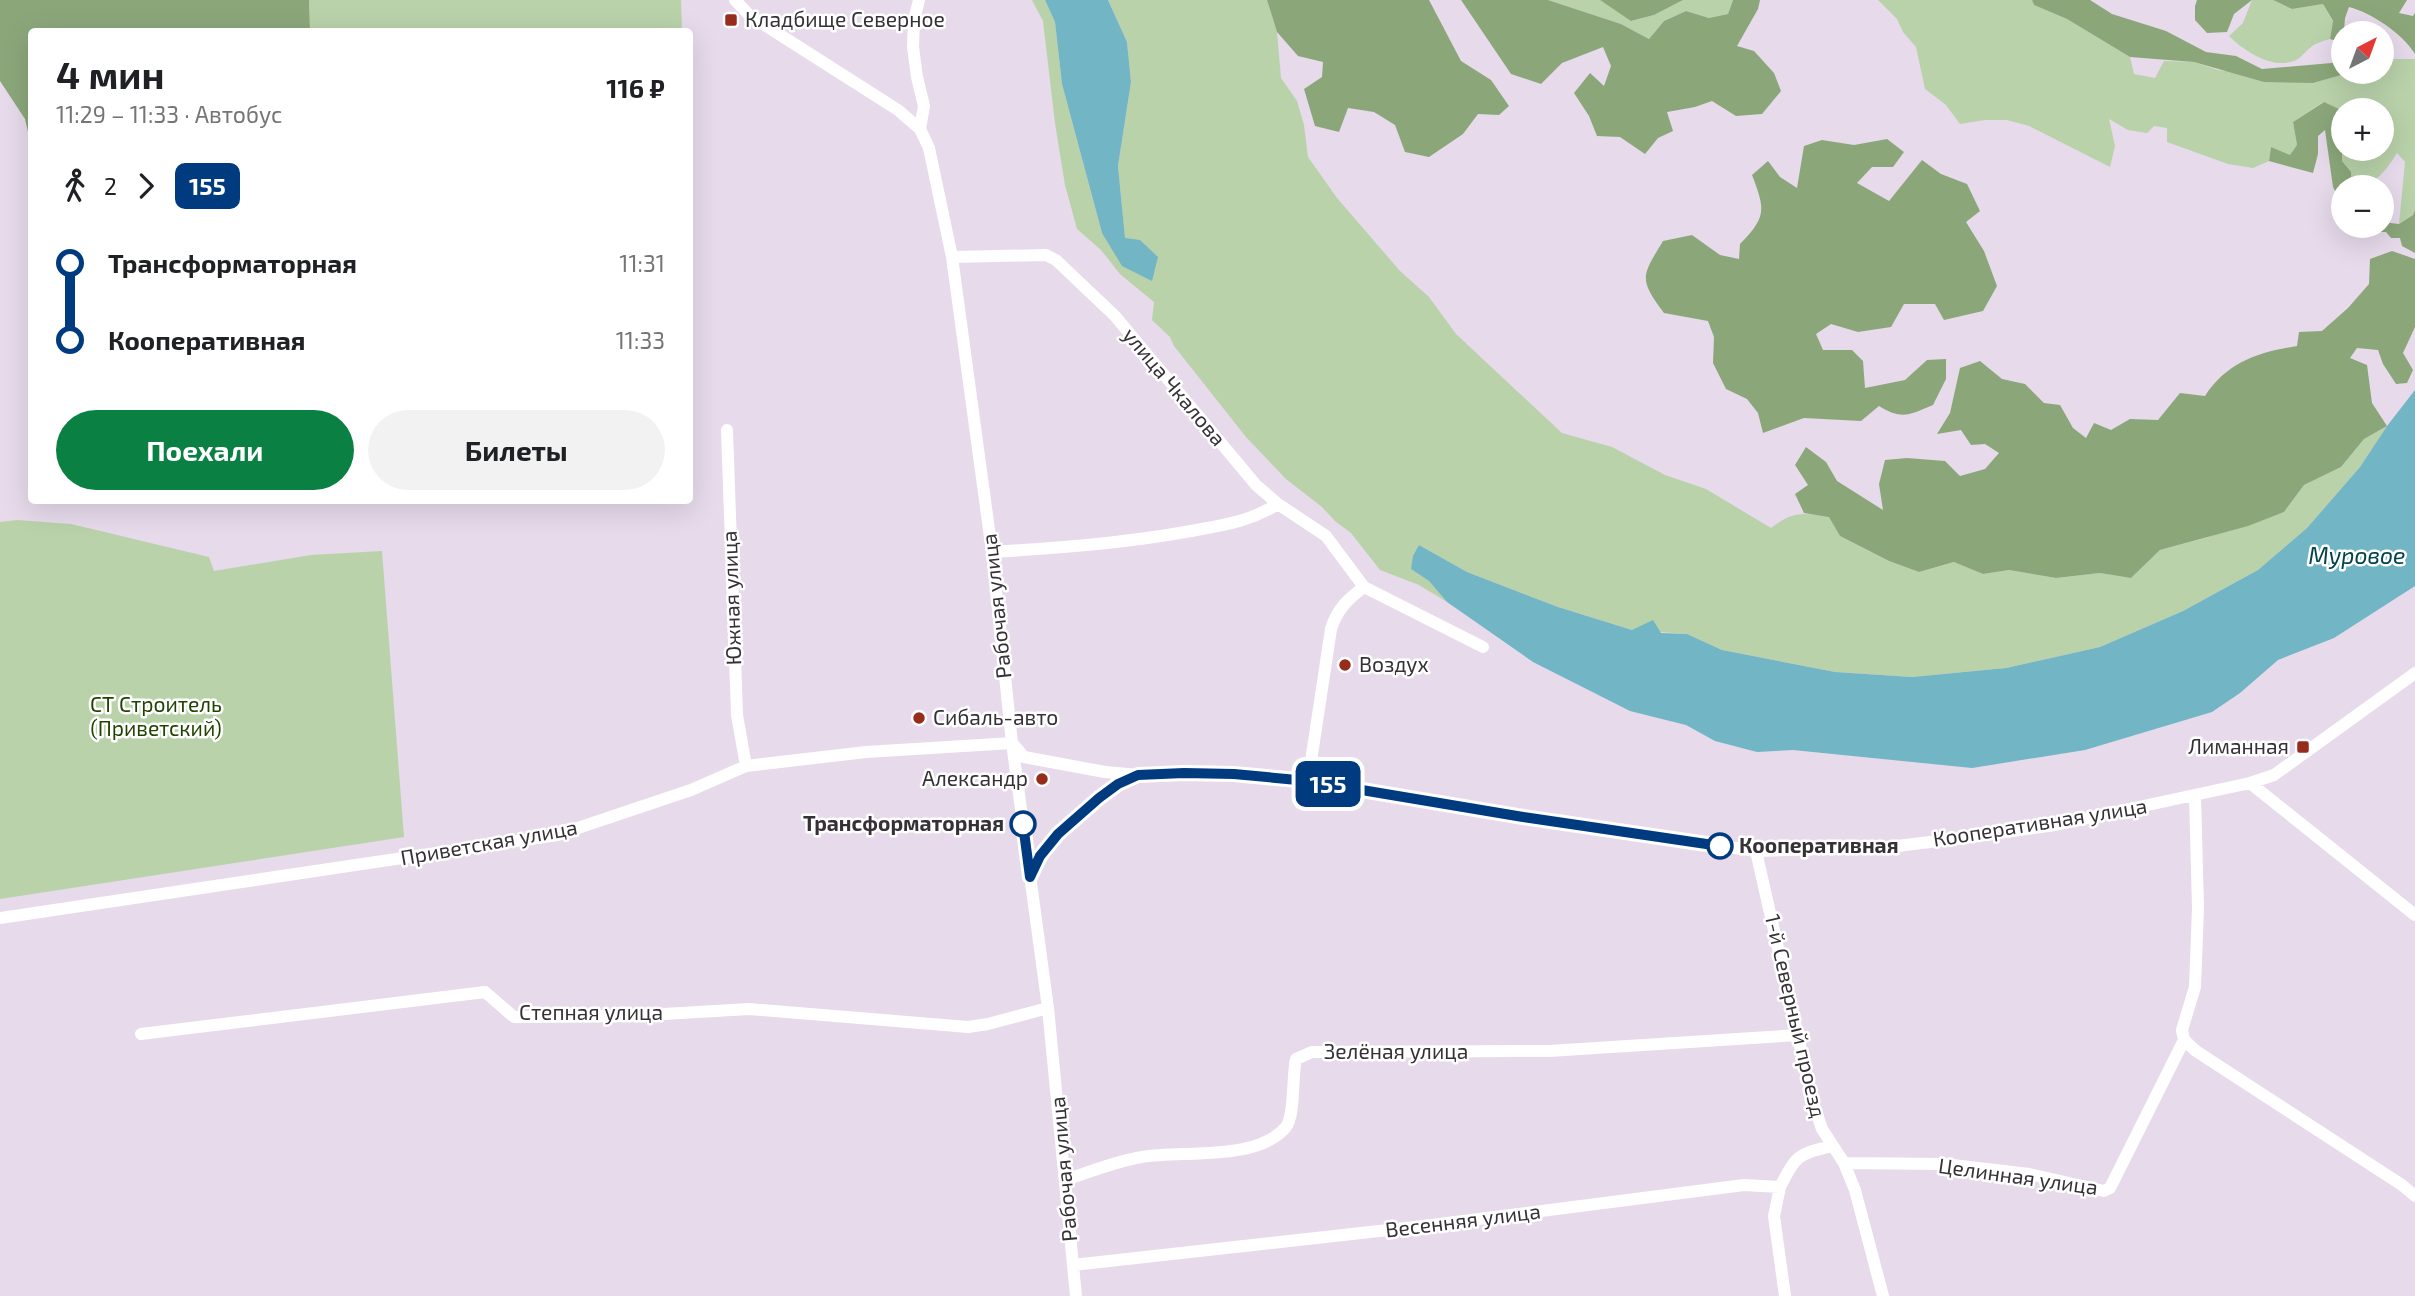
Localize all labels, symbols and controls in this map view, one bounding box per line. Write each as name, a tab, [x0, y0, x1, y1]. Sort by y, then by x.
place label: Кладбище Северное	[745, 6, 945, 31]
marker: Кладбище Северное	[723, 12, 739, 28]
north arrow	[2331, 21, 2394, 84]
map controls	[2331, 21, 2394, 238]
text: 4 мин	[56, 51, 164, 97]
text: 116 ₽	[606, 72, 665, 103]
button: +	[2331, 98, 2394, 161]
text: 11:29 – 11:33 · Автобус	[56, 100, 282, 128]
icon: walk	[56, 167, 94, 205]
icon: forward	[127, 167, 165, 205]
text: 155	[189, 171, 226, 200]
text: 2	[104, 172, 117, 200]
button: −	[2331, 175, 2394, 238]
text: Трансформаторная	[108, 247, 357, 278]
text: 11:31	[619, 249, 665, 277]
street label: улица Чкалова	[1118, 322, 1232, 451]
text: Кооперативная	[108, 324, 305, 355]
text: 11:33	[616, 326, 665, 354]
button: Поехали	[56, 410, 354, 490]
button: Билеты	[368, 410, 665, 490]
street label: Южная улица	[716, 530, 746, 666]
street label: Рабочая улица	[975, 532, 1017, 680]
water label: Муровое	[2309, 541, 2405, 569]
place label: Воздух	[1359, 651, 1429, 677]
marker: Воздух	[1337, 657, 1353, 673]
park label: СТ Строитель (Приветский)	[90, 691, 222, 740]
place label: Сибаль-авто	[933, 704, 1058, 729]
marker: Сибаль-авто	[911, 710, 927, 726]
place label: Лиманная	[2188, 733, 2289, 758]
marker: Лиманная	[2295, 739, 2311, 755]
line badge: 155	[1288, 761, 1368, 807]
place label: Александр	[922, 765, 1028, 790]
text: 155	[1310, 769, 1346, 798]
marker: Александр	[1034, 771, 1050, 787]
street label: Кооперативная улица	[1931, 792, 2149, 852]
place label: Трансформаторная	[803, 810, 1004, 835]
marker: Трансформаторная	[1010, 811, 1036, 837]
street label: Приветская улица	[398, 814, 579, 870]
place label: Кооперативная	[1739, 832, 1899, 857]
marker: Кооперативная	[1707, 833, 1733, 859]
street label: 1-й Северный проезд	[1761, 912, 1832, 1120]
street label: Степная улица	[519, 999, 663, 1025]
street label: Зелёная улица	[1324, 1038, 1468, 1064]
street label: Рабочая улица	[1044, 1095, 1082, 1243]
street label: Целинная улица	[1937, 1152, 2100, 1200]
street label: Весенняя улица	[1384, 1198, 1542, 1242]

